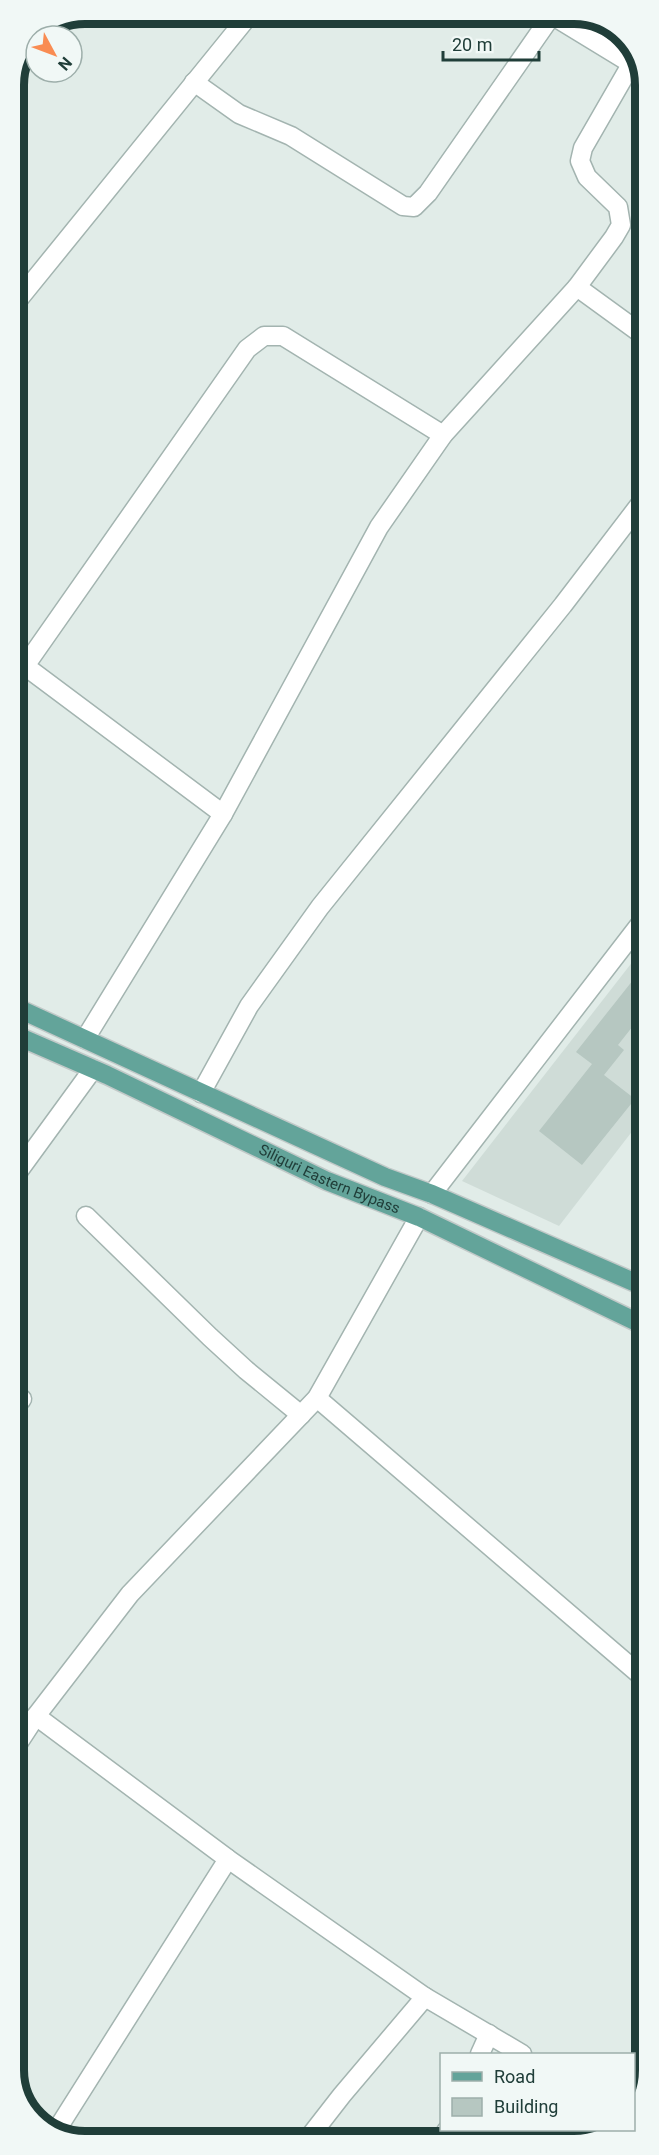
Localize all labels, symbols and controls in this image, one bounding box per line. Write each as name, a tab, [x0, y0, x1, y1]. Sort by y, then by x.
north arrow	[24, 24, 84, 84]
scale bar	[443, 24, 539, 62]
text: 20 m	[452, 34, 492, 55]
text: N	[54, 53, 76, 74]
street label: Siliguri Eastern Bypass	[256, 1141, 402, 1218]
legend	[440, 2053, 635, 2131]
text: Road	[494, 2066, 535, 2087]
text: Building	[494, 2096, 558, 2117]

